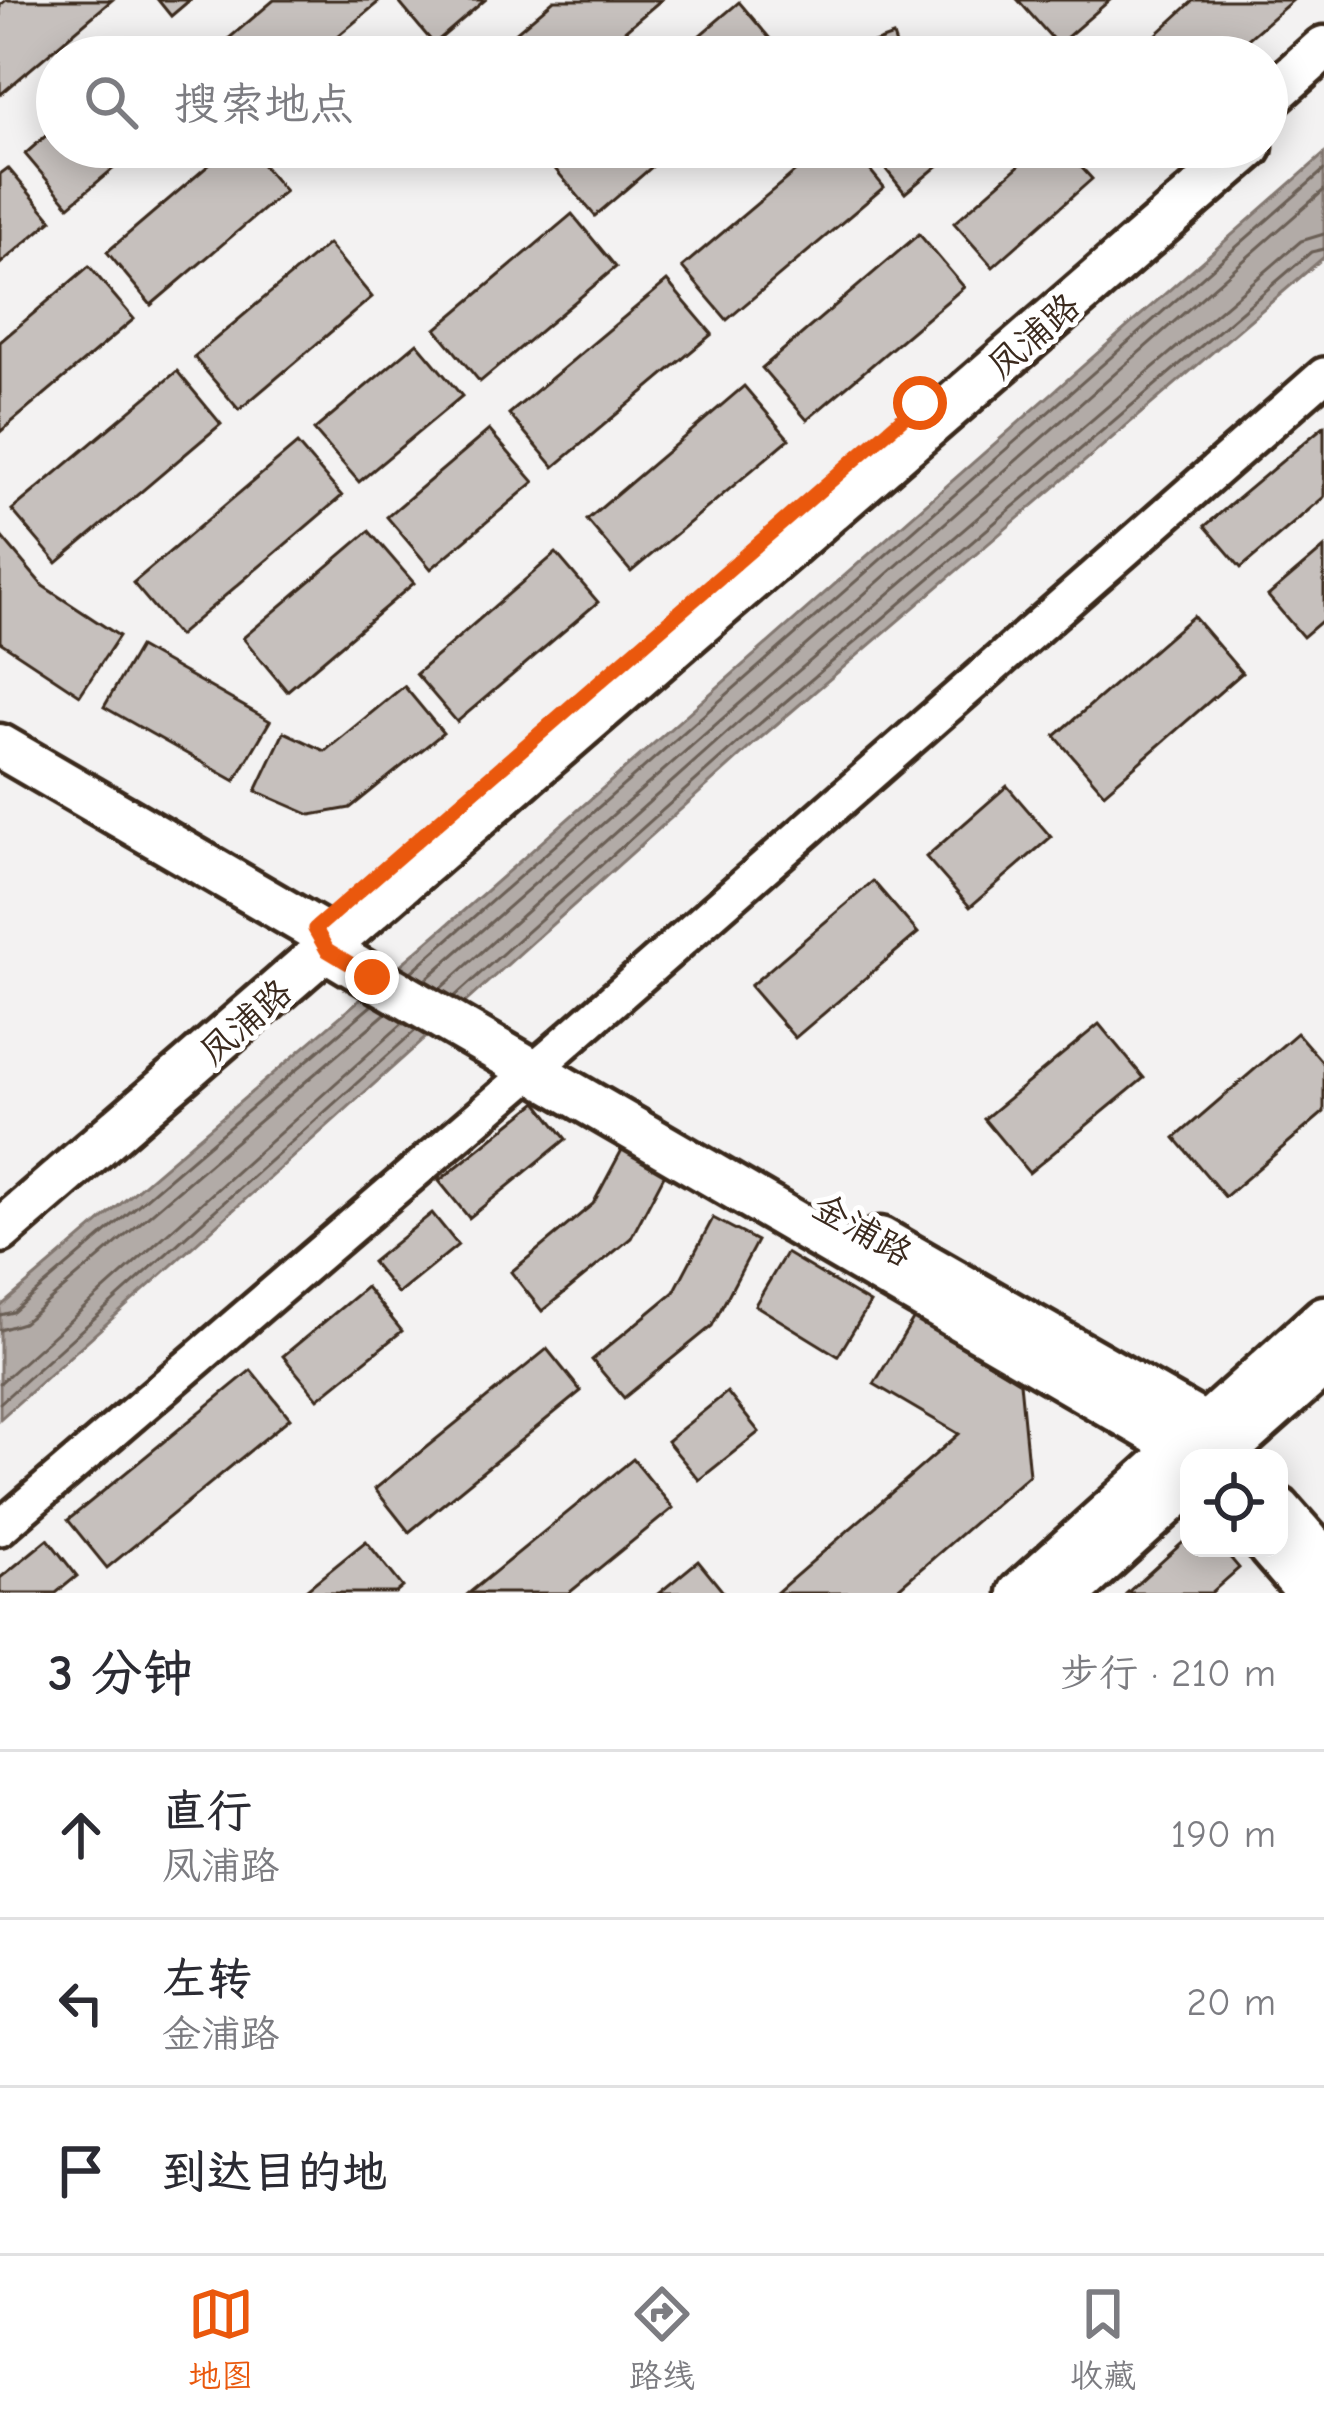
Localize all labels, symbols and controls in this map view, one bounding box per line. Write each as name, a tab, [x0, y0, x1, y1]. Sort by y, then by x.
search box	[36, 36, 1288, 168]
icon: search	[78, 69, 144, 135]
text: 搜索地点	[174, 78, 354, 130]
street label: 凤浦路	[980, 285, 1088, 387]
route start	[893, 376, 947, 430]
route end	[345, 950, 399, 1004]
street label: 凤浦路	[192, 971, 300, 1073]
street label: 金浦路	[805, 1186, 919, 1275]
map controls	[1180, 1449, 1288, 1557]
button: locate	[1180, 1449, 1288, 1557]
text: 3 分钟	[48, 1644, 193, 1703]
text: 步行 · 210 m	[1060, 1651, 1276, 1696]
text: 直行	[162, 1785, 252, 1837]
icon: ahead	[48, 1802, 114, 1868]
text: 190 m	[1171, 1812, 1276, 1857]
text: 凤浦路	[162, 1844, 279, 1889]
text: 左转	[162, 1953, 252, 2005]
icon: left	[48, 1970, 114, 2036]
text: 20 m	[1187, 1980, 1276, 2025]
text: 金浦路	[162, 2012, 279, 2057]
icon: arrive	[48, 2138, 114, 2204]
text: 到达目的地	[162, 2146, 387, 2198]
tab: 地图	[188, 2281, 254, 2396]
tab: 路线	[629, 2281, 695, 2396]
tab: 收藏	[1070, 2281, 1136, 2396]

